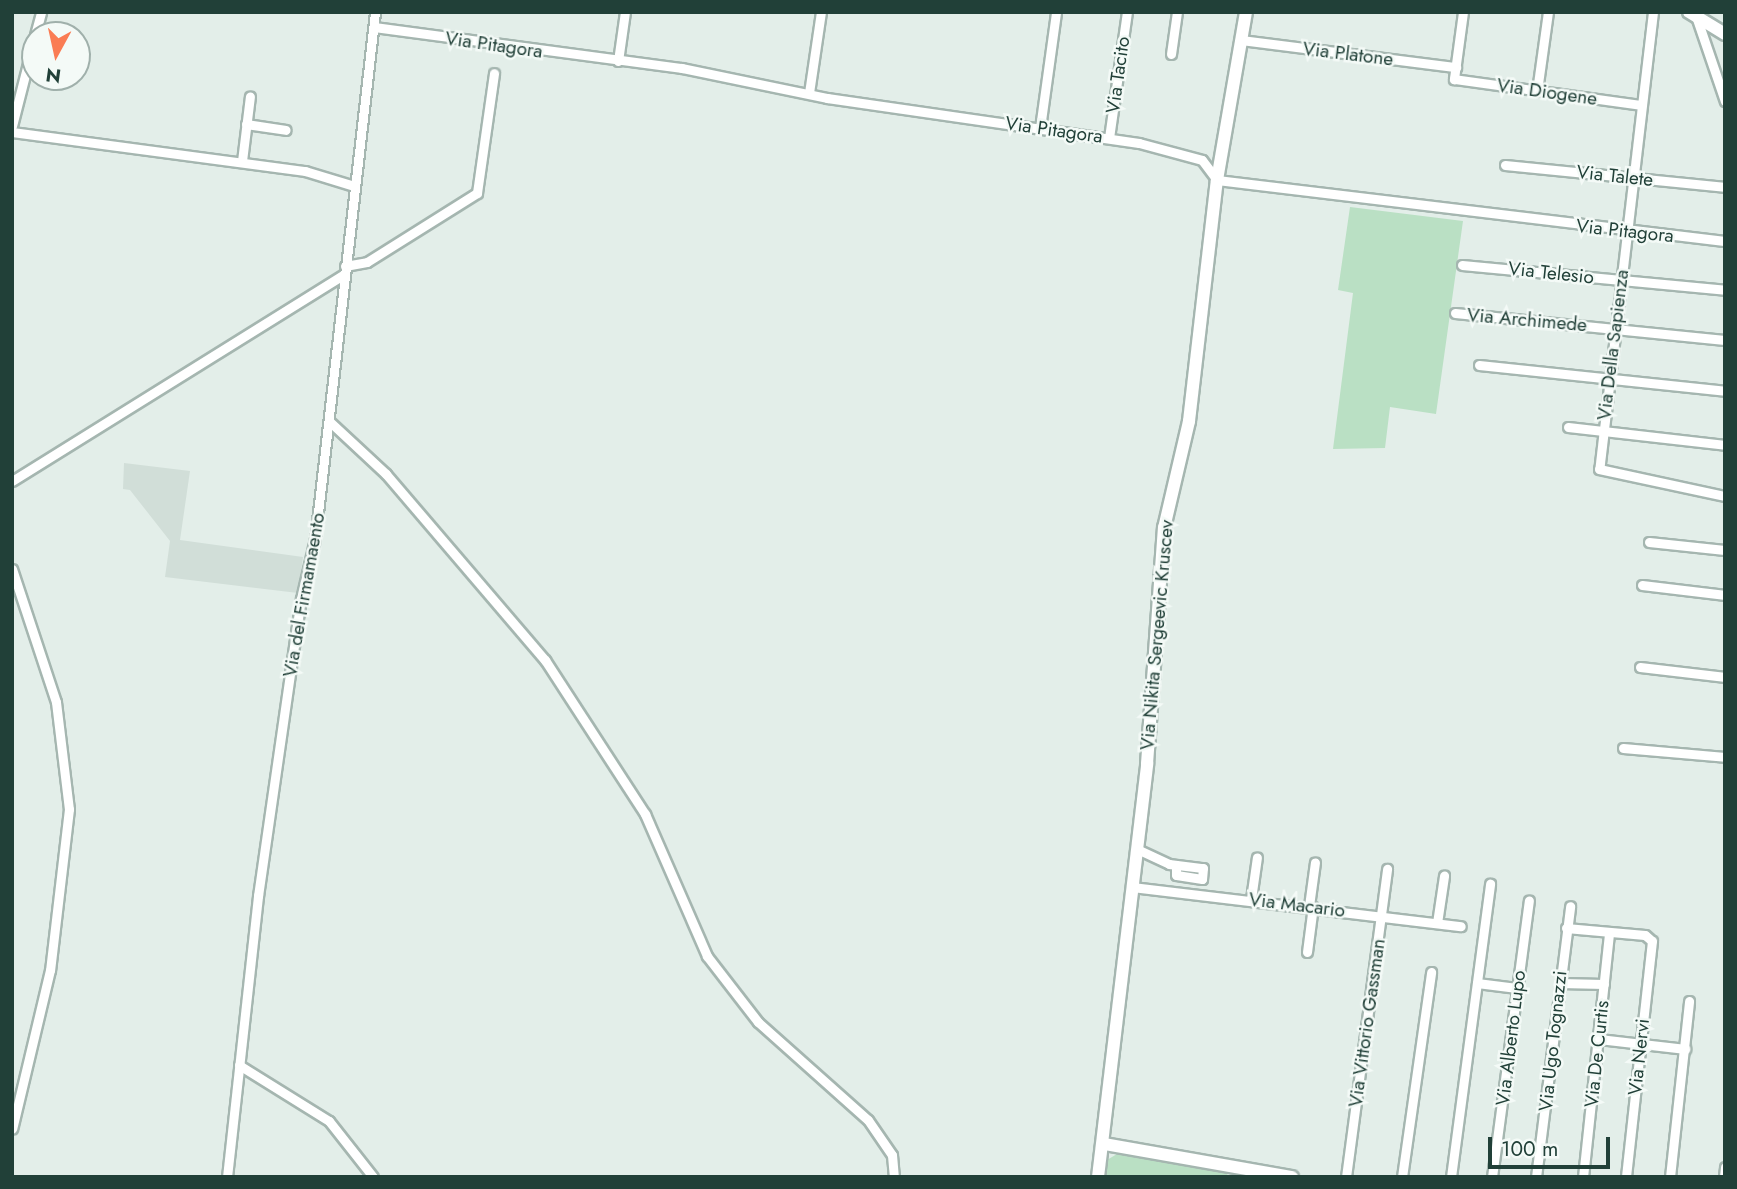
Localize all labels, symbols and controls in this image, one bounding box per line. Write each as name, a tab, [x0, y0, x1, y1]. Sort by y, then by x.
north arrow	[21, 21, 91, 91]
street label: Via Pitagora	[444, 27, 544, 63]
street label: Via Tacito	[1101, 35, 1135, 115]
street label: Via Platone	[1301, 37, 1395, 71]
text: N	[44, 61, 63, 90]
street label: Via Diogene	[1495, 74, 1599, 110]
street label: Via Pitagora	[1004, 112, 1104, 148]
street label: Via Talete	[1576, 161, 1654, 191]
street label: Via Pitagora	[1575, 215, 1675, 247]
street label: Via Telesio	[1507, 257, 1595, 289]
street label: Via Della Sapienza	[1592, 268, 1634, 422]
street label: Via Archimede	[1466, 303, 1588, 337]
street label: Via del Firmamaento	[278, 511, 330, 679]
street label: Via Nikita Sergeevic Kruscev	[1136, 519, 1178, 751]
street label: Via Macario	[1248, 888, 1346, 922]
street label: Via Vittorio Gassman	[1344, 937, 1390, 1109]
street label: Via Alberto Lupo	[1491, 969, 1531, 1107]
street label: Via Ugo Tognazzi	[1534, 970, 1572, 1112]
street label: Via De Curtis	[1580, 999, 1614, 1109]
street label: Via Nervi	[1624, 1017, 1654, 1097]
scale bar	[1492, 1122, 1614, 1166]
text: 100 m	[1501, 1134, 1558, 1164]

